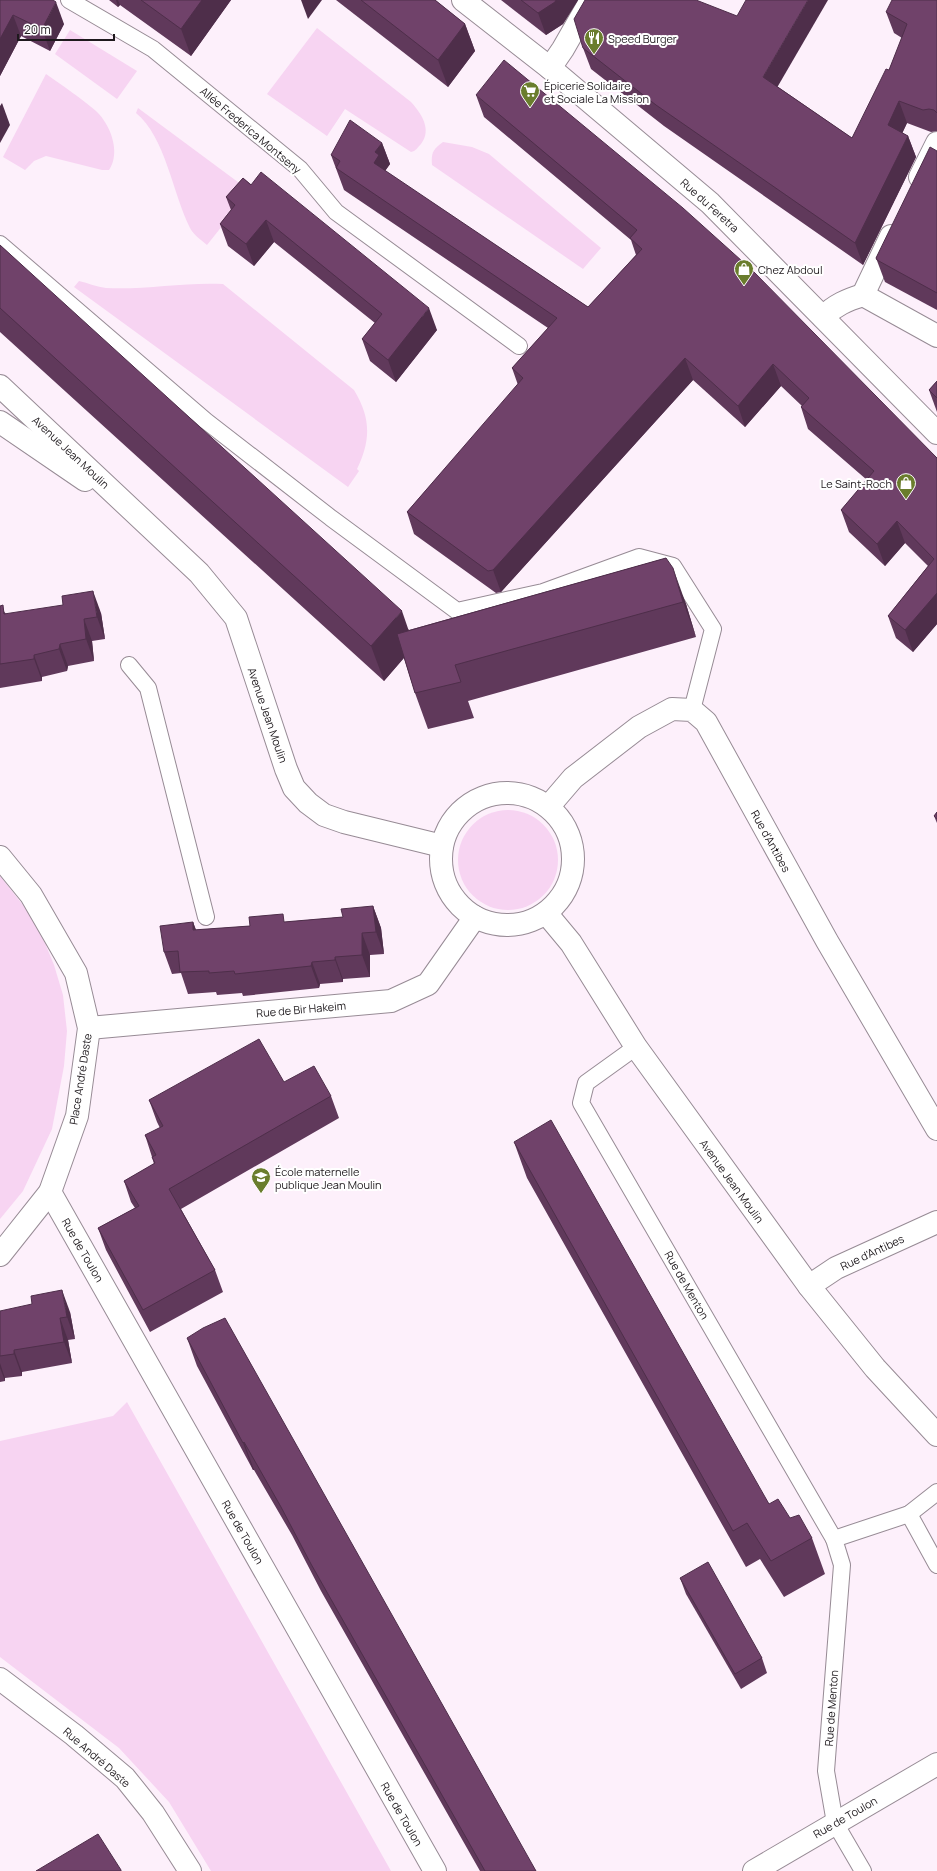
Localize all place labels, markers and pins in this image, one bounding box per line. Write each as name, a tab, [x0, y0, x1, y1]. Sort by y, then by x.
restaurant icon: Speed Burger	[583, 27, 605, 55]
place label: Speed Burger	[608, 31, 677, 46]
place label: Épicerie Solidaire et Sociale La Mission	[544, 78, 649, 106]
supermarket icon: Épicerie Solidaire et Sociale La Mission	[519, 80, 541, 108]
shop icon: Chez Abdoul	[733, 258, 755, 286]
place label: Chez Abdoul	[758, 262, 822, 277]
shop icon: Le Saint-Roch	[895, 472, 917, 500]
place label: Le Saint-Roch	[821, 476, 892, 491]
place label: École maternelle publique Jean Moulin	[275, 1164, 382, 1192]
school or university icon: École maternelle publique Jean Moulin	[250, 1166, 272, 1194]

